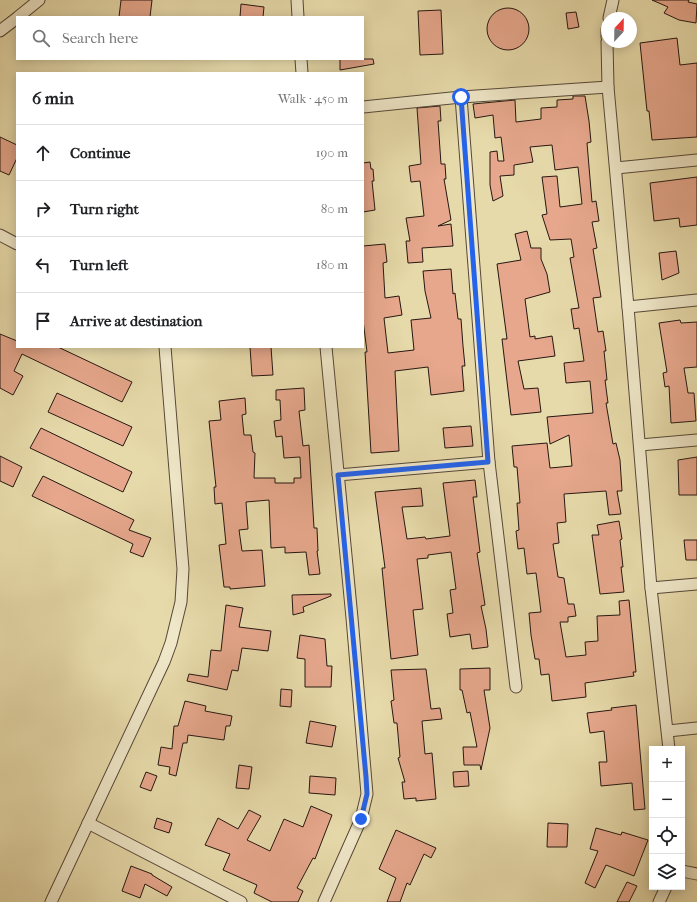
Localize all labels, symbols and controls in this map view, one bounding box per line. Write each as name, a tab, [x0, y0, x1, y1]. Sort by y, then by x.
north arrow	[601, 12, 637, 48]
search box	[16, 16, 364, 60]
icon: search	[30, 27, 52, 49]
text: Search here	[62, 29, 138, 47]
text: 6 min	[32, 88, 74, 108]
route start	[452, 88, 470, 106]
text: Walk · 450 m	[278, 91, 348, 106]
icon: ahead	[32, 142, 54, 164]
text: Continue	[70, 144, 130, 162]
text: 190 m	[316, 145, 348, 160]
icon: right	[32, 198, 54, 220]
text: Turn right	[70, 200, 139, 218]
text: 80 m	[321, 201, 348, 216]
icon: left	[32, 254, 54, 276]
text: Turn left	[70, 256, 128, 274]
text: 180 m	[316, 257, 348, 272]
icon: arrive	[32, 310, 54, 332]
text: Arrive at destination	[70, 312, 202, 330]
map controls	[649, 746, 685, 890]
button: +	[649, 746, 685, 782]
button: −	[649, 782, 685, 818]
route end	[352, 810, 370, 828]
button: locate	[649, 818, 685, 854]
button: layers	[649, 854, 685, 890]

